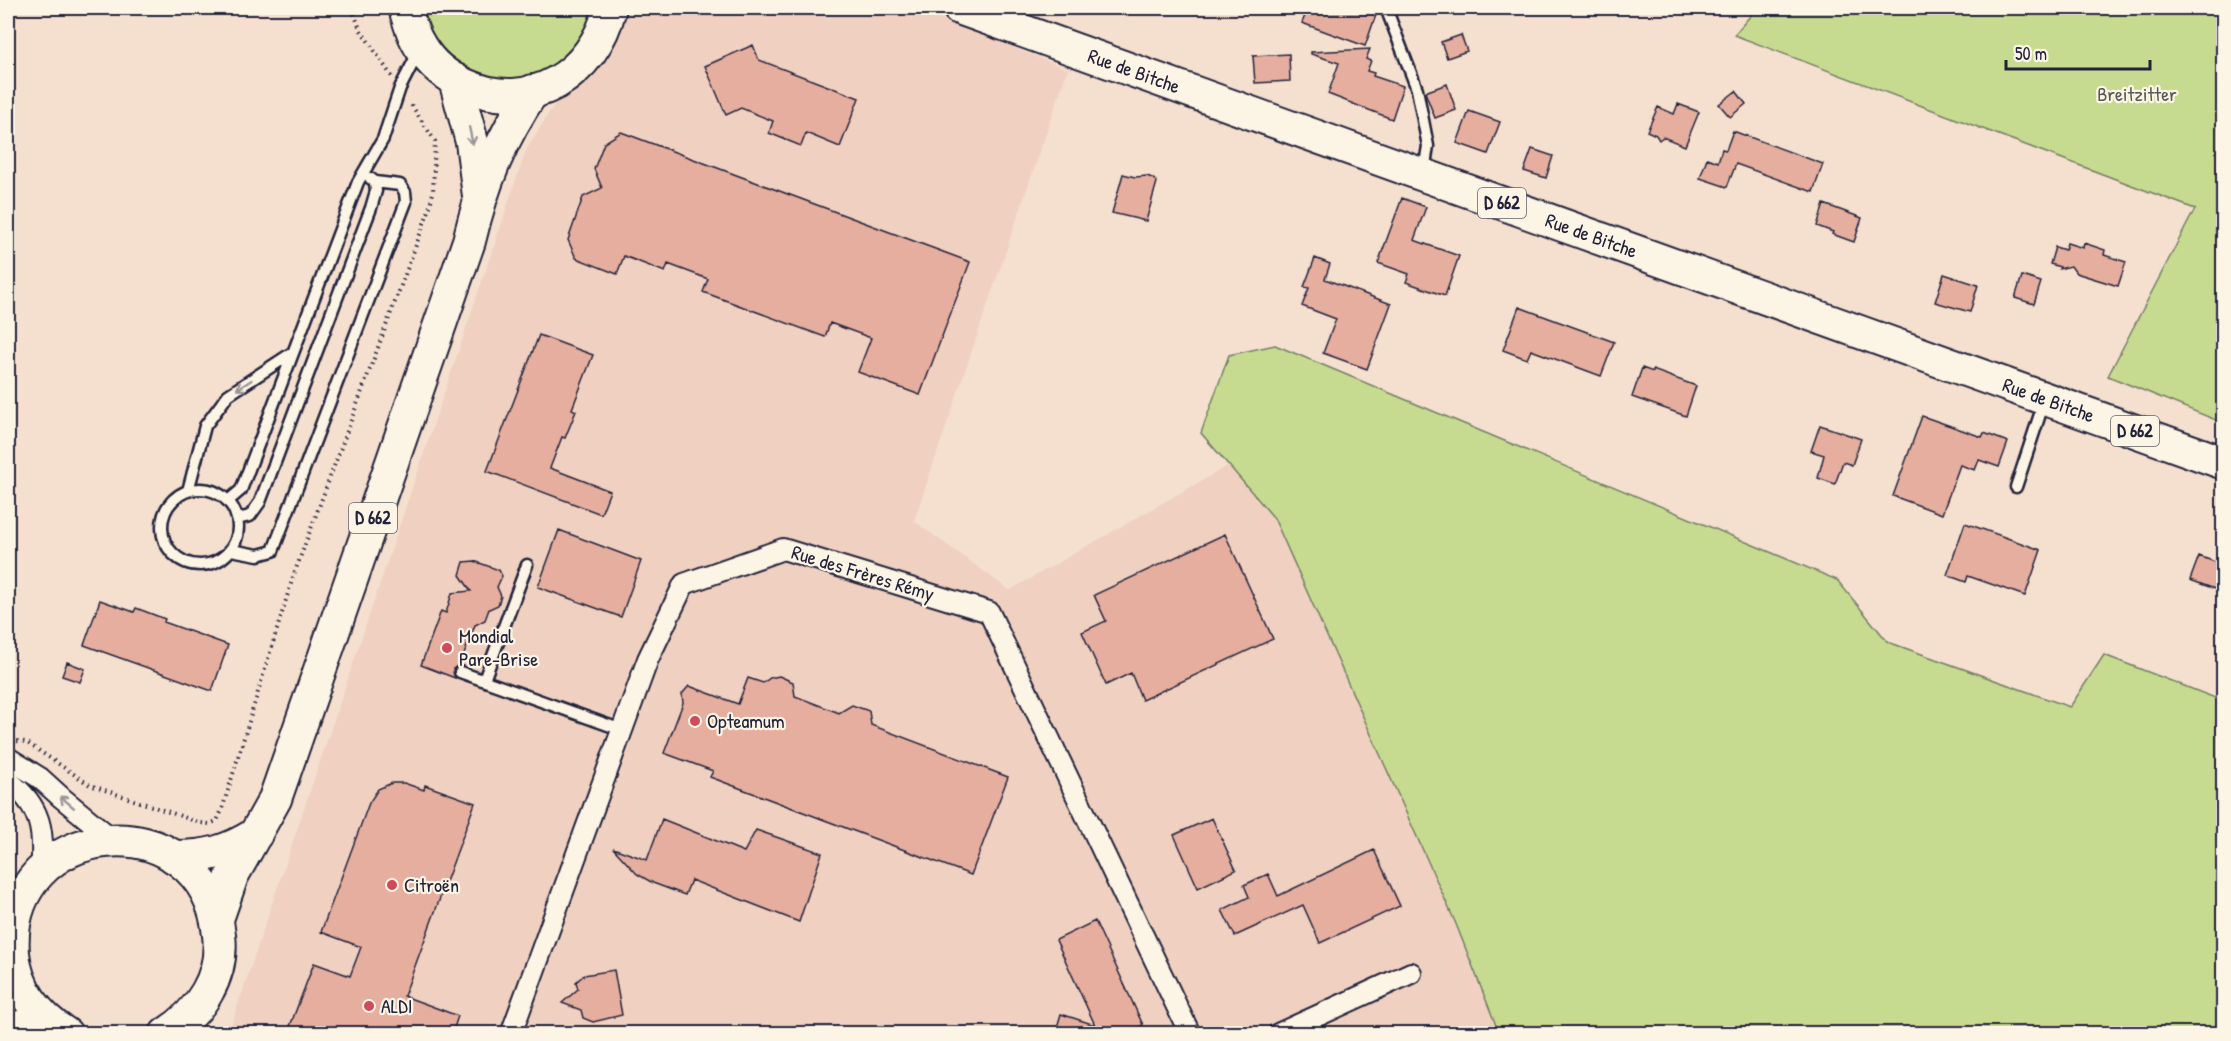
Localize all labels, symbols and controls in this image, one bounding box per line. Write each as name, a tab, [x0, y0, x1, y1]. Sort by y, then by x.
scale bar	[2006, 33, 2150, 71]
text: 50 m	[2015, 41, 2047, 66]
street label: Rue de Bitche	[1085, 42, 1184, 99]
park label: Breitzitter	[2097, 80, 2177, 107]
one-way arrow	[465, 127, 477, 146]
road number: D 662	[1478, 188, 1526, 218]
street label: Rue de Bitche	[1542, 206, 1641, 264]
street label: Rue de Bitche	[1999, 371, 2098, 428]
one-way arrow	[236, 379, 252, 391]
road number: D 662	[2111, 416, 2159, 446]
road number: D 662	[349, 503, 397, 533]
street label: Rue des Frères Rémy	[788, 538, 938, 607]
place label: Mondial Pare-Brise	[459, 622, 538, 672]
marker: Mondial Pare-Brise	[440, 641, 454, 655]
place label: Opteamum	[707, 707, 785, 734]
marker: Opteamum	[688, 714, 702, 728]
one-way arrow	[59, 796, 75, 809]
place label: Citroën	[404, 871, 459, 898]
marker: Citroën	[385, 878, 399, 892]
place label: ALDI	[381, 992, 412, 1019]
marker: ALDI	[362, 999, 376, 1013]

